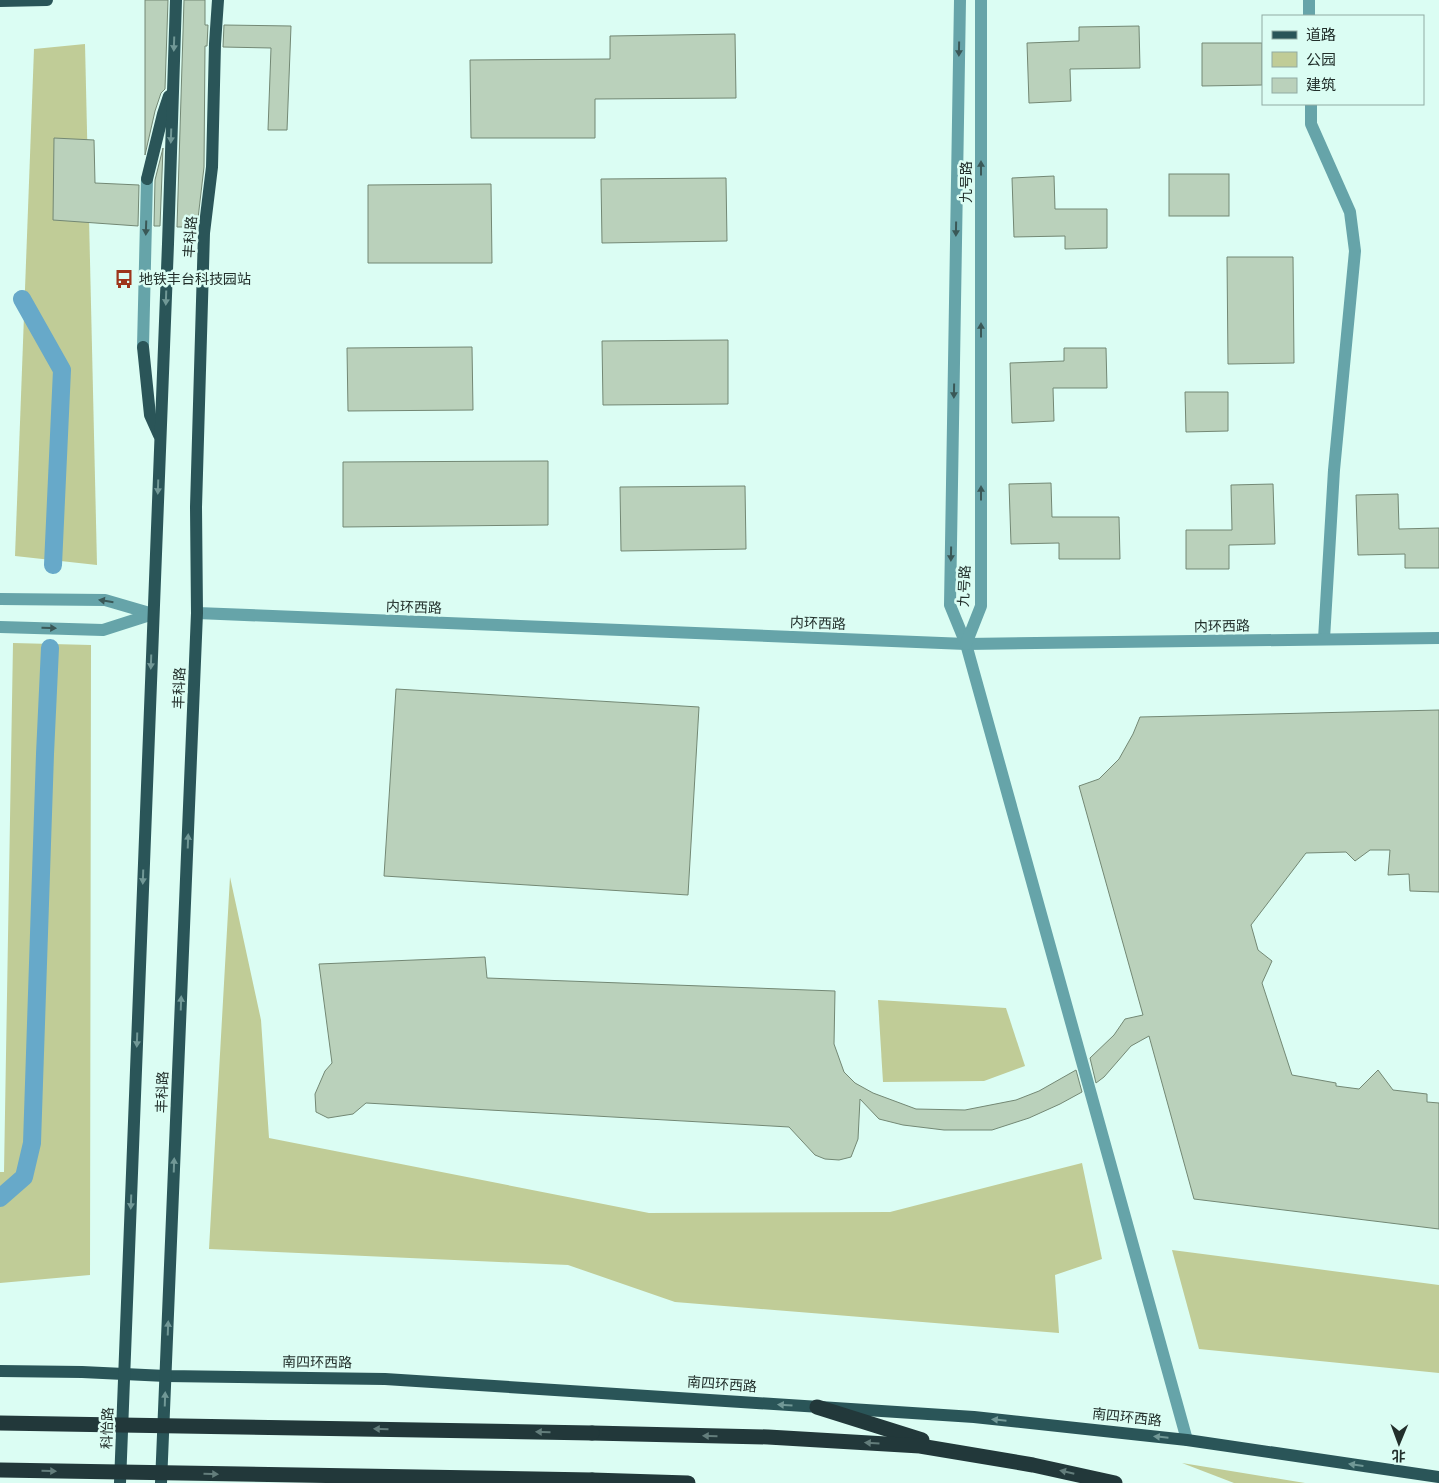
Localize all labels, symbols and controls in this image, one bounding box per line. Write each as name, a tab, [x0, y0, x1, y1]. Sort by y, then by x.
legend	[1262, 15, 1424, 105]
text: 道路	[1306, 26, 1336, 44]
one-way arrow	[170, 36, 178, 52]
one-way arrow	[955, 41, 963, 57]
text: 公园	[1306, 51, 1336, 69]
text: 建筑	[1306, 76, 1336, 94]
one-way arrow	[167, 128, 175, 144]
one-way arrow	[977, 159, 985, 175]
street label: 九号路	[958, 161, 975, 203]
street label: 丰科路	[181, 215, 200, 259]
one-way arrow	[142, 220, 150, 236]
one-way arrow	[952, 221, 960, 237]
bus stop icon: 地铁丰台科技园站	[113, 268, 135, 290]
place label: 地铁丰台科技园站	[139, 271, 251, 288]
one-way arrow	[161, 290, 169, 306]
one-way arrow	[977, 322, 985, 338]
one-way arrow	[950, 383, 958, 399]
one-way arrow	[154, 479, 162, 495]
one-way arrow	[977, 484, 985, 500]
one-way arrow	[947, 546, 955, 562]
street label: 九号路	[955, 565, 974, 607]
one-way arrow	[97, 597, 113, 605]
street label: 内环西路	[386, 598, 442, 617]
street label: 内环西路	[790, 614, 846, 633]
street label: 内环西路	[1194, 618, 1250, 635]
one-way arrow	[41, 625, 57, 633]
one-way arrow	[147, 655, 155, 671]
street label: 丰科路	[170, 667, 189, 709]
one-way arrow	[184, 832, 192, 848]
one-way arrow	[139, 870, 147, 886]
one-way arrow	[177, 995, 185, 1011]
one-way arrow	[133, 1032, 141, 1048]
street label: 丰科路	[153, 1071, 172, 1113]
one-way arrow	[171, 1157, 179, 1173]
one-way arrow	[126, 1194, 134, 1210]
one-way arrow	[164, 1319, 172, 1335]
street label: 南四环西路	[282, 1353, 352, 1372]
street label: 南四环西路	[686, 1374, 757, 1395]
one-way arrow	[161, 1391, 169, 1407]
one-way arrow	[776, 1400, 792, 1408]
street label: 南四环西路	[1091, 1405, 1163, 1430]
street label: 科怡路	[98, 1407, 117, 1449]
one-way arrow	[991, 1416, 1007, 1424]
north arrow	[1374, 1418, 1424, 1468]
one-way arrow	[373, 1425, 389, 1433]
one-way arrow	[535, 1428, 551, 1436]
one-way arrow	[702, 1432, 718, 1440]
one-way arrow	[1152, 1433, 1168, 1441]
one-way arrow	[864, 1438, 880, 1446]
text: 北	[1392, 1447, 1406, 1464]
one-way arrow	[1348, 1460, 1364, 1468]
one-way arrow	[41, 1467, 57, 1475]
one-way arrow	[1060, 1468, 1075, 1476]
one-way arrow	[203, 1470, 219, 1478]

